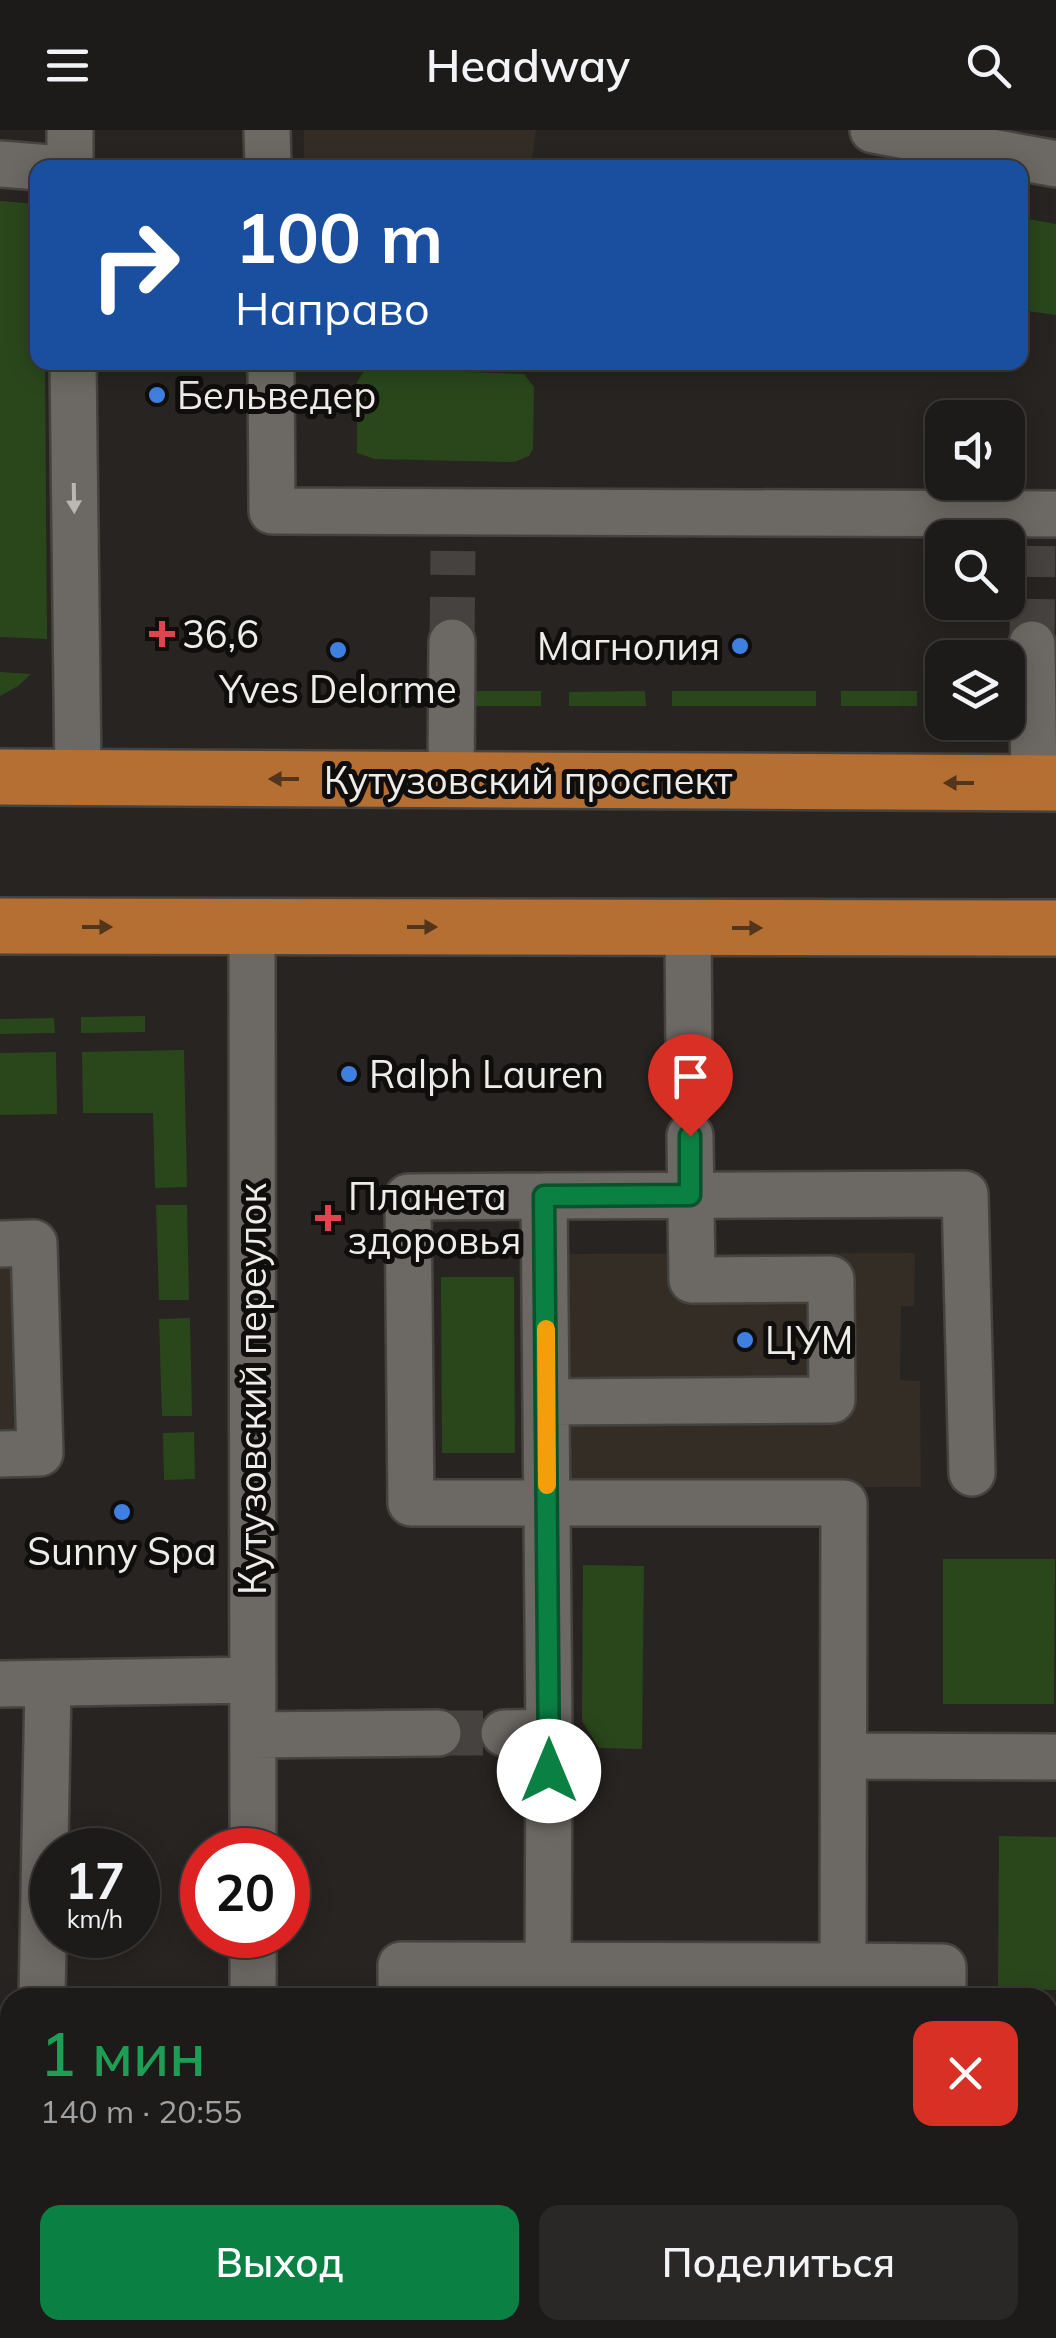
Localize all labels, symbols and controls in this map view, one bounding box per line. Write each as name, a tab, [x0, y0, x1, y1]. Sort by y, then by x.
text: Headway	[426, 37, 630, 93]
icon: menu	[40, 38, 95, 93]
icon: search	[961, 38, 1016, 93]
text: 100 m	[235, 193, 443, 281]
icon: right	[70, 200, 200, 330]
text: Направо	[235, 280, 430, 336]
place label: Бельведер	[177, 371, 377, 419]
marker: Бельведер	[146, 384, 168, 406]
map controls	[925, 400, 1025, 740]
button: sound	[925, 400, 1025, 500]
one-way arrow	[67, 482, 83, 514]
button: search	[925, 520, 1025, 620]
place label: 36,6	[182, 610, 259, 658]
place label: Магнолия	[537, 622, 720, 670]
marker: 36,6	[151, 623, 173, 645]
marker: Магнолия	[729, 635, 751, 657]
marker: Yves Delorme	[327, 639, 349, 661]
button: layers	[925, 640, 1025, 740]
place label: Yves Delorme	[218, 665, 457, 713]
street label: Кутузовский проспект	[324, 756, 733, 804]
one-way arrow	[267, 771, 299, 787]
one-way arrow	[942, 775, 974, 791]
one-way arrow	[82, 919, 114, 935]
one-way arrow	[407, 919, 439, 935]
one-way arrow	[732, 920, 764, 936]
pin	[648, 1034, 733, 1137]
icon: arrive	[663, 1049, 718, 1104]
place label: Ralph Lauren	[369, 1050, 604, 1098]
marker: Ralph Lauren	[338, 1063, 360, 1085]
place label: Планета здоровья	[348, 1172, 521, 1264]
street label: Кутузовский переулок	[228, 1183, 276, 1595]
marker: Планета здоровья	[317, 1207, 339, 1229]
place label: ЦУМ	[765, 1316, 853, 1364]
marker: ЦУМ	[734, 1329, 756, 1351]
marker: Sunny Spa	[111, 1501, 133, 1523]
place label: Sunny Spa	[27, 1527, 217, 1575]
position arrow	[497, 1719, 601, 1823]
speed limit sign: 20	[180, 1828, 310, 1958]
text: 17	[65, 1849, 125, 1912]
text: km/h	[67, 1903, 123, 1934]
text: 1 мин	[40, 2016, 206, 2091]
button: close	[913, 2021, 1018, 2126]
text: 140 m · 20:55	[40, 2091, 242, 2131]
button: Выход	[40, 2205, 519, 2320]
button: Поделиться	[539, 2205, 1018, 2320]

